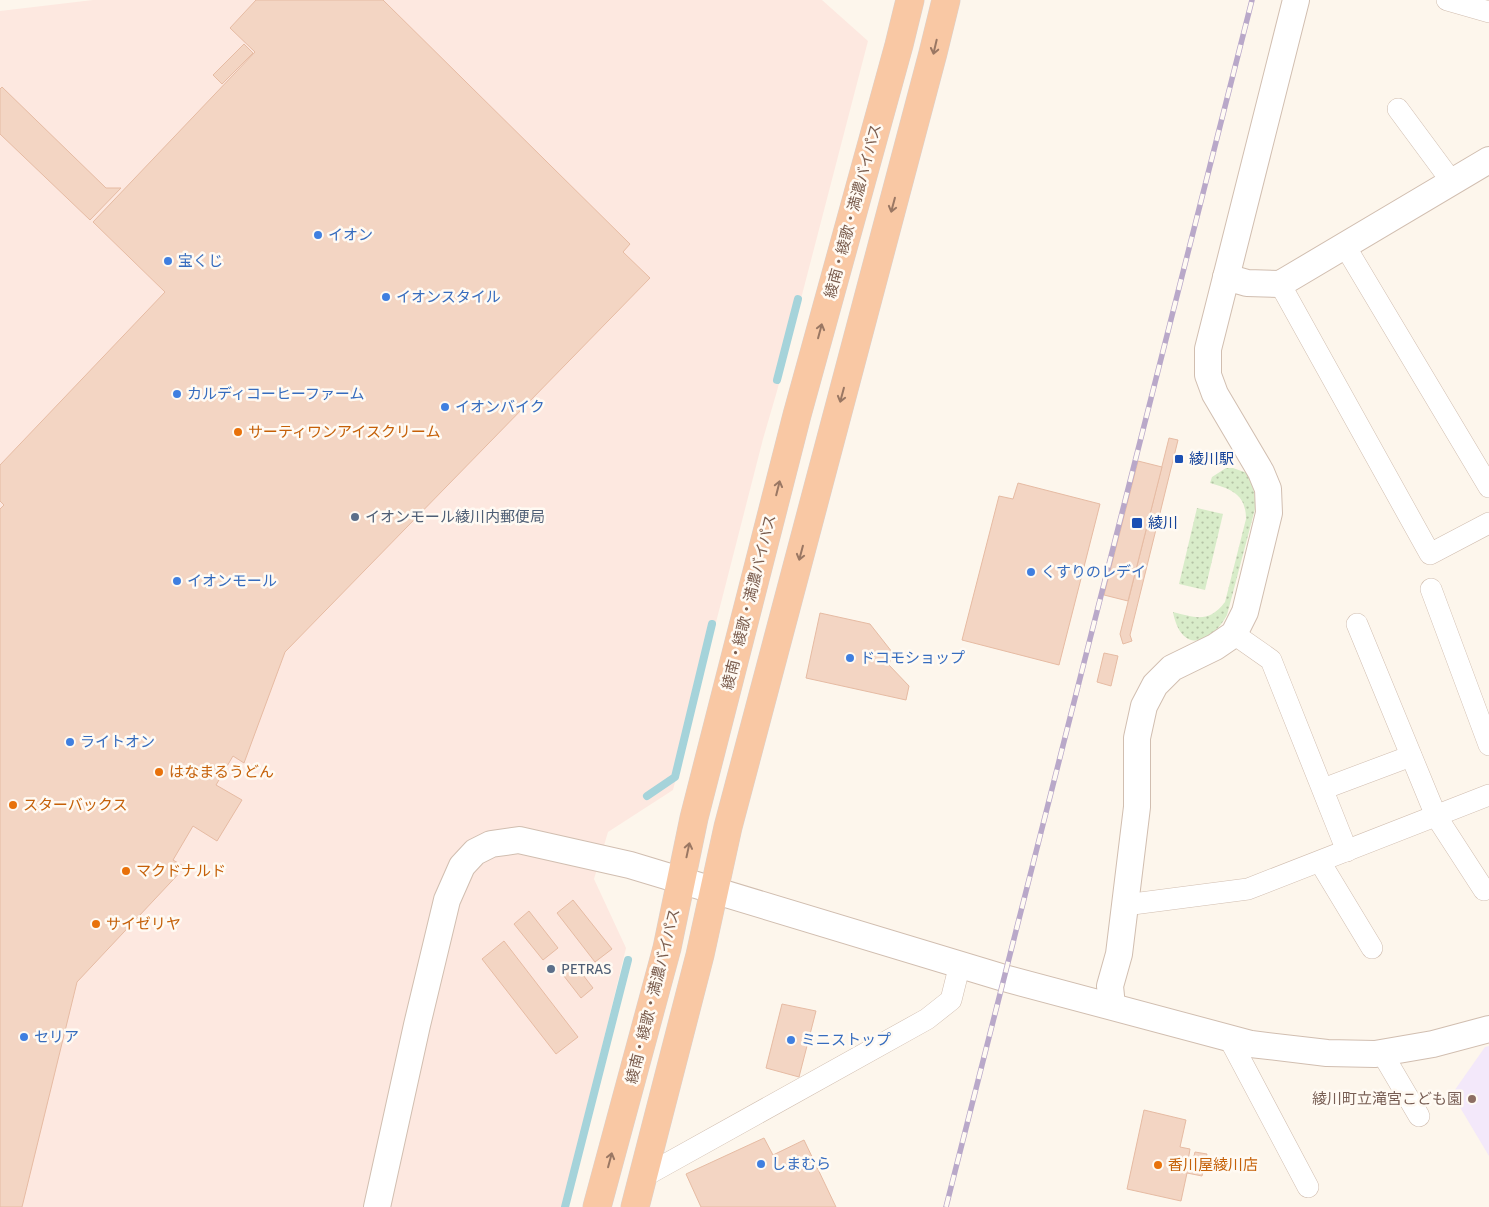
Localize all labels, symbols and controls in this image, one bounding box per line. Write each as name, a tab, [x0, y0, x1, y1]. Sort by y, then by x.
one-way arrow	[930, 39, 939, 55]
street label: 綾南・綾歌・満濃バイパス	[821, 122, 885, 300]
one-way arrow	[888, 196, 897, 212]
place label: イオン	[328, 226, 373, 244]
marker: イオン	[312, 229, 324, 241]
place label: 宝くじ	[178, 252, 223, 270]
marker: 宝くじ	[162, 255, 174, 267]
place label: イオンスタイル	[396, 288, 501, 306]
marker: イオンスタイル	[380, 291, 392, 303]
one-way arrow	[816, 324, 825, 340]
place label: カルディコーヒーファーム	[187, 385, 365, 403]
one-way arrow	[837, 387, 847, 403]
marker: カルディコーヒーファーム	[171, 388, 183, 400]
place label: イオンバイク	[455, 398, 545, 416]
marker: イオンバイク	[439, 401, 451, 413]
place label: サーティワンアイスクリーム	[248, 423, 440, 441]
marker: サーティワンアイスクリーム	[232, 426, 244, 438]
place label: 綾川駅	[1189, 450, 1234, 468]
marker: 綾川駅	[1173, 453, 1185, 465]
one-way arrow	[774, 481, 783, 497]
place label: イオンモール綾川内郵便局	[365, 508, 545, 526]
marker: イオンモール綾川内郵便局	[349, 511, 361, 523]
street label: 綾南・綾歌・満濃バイパス	[719, 513, 779, 691]
place label: 綾川	[1148, 514, 1178, 532]
marker: 綾川	[1130, 516, 1144, 530]
one-way arrow	[795, 544, 805, 560]
place label: くすりのレデイ	[1041, 563, 1146, 581]
marker: くすりのレデイ	[1025, 566, 1037, 578]
place label: イオンモール	[187, 572, 277, 590]
marker: イオンモール	[171, 575, 183, 587]
place label: ドコモショップ	[860, 649, 965, 667]
marker: ドコモショップ	[844, 652, 856, 664]
place label: ライトオン	[80, 733, 155, 751]
marker: ライトオン	[64, 736, 76, 748]
place label: はなまるうどん	[169, 763, 274, 781]
marker: はなまるうどん	[153, 766, 165, 778]
place label: スターバックス	[23, 796, 127, 814]
marker: スターバックス	[7, 799, 19, 811]
one-way arrow	[683, 842, 693, 858]
place label: マクドナルド	[136, 862, 226, 880]
marker: マクドナルド	[120, 865, 132, 877]
street label: 綾南・綾歌・満濃バイパス	[623, 907, 683, 1085]
place label: サイゼリヤ	[106, 915, 181, 933]
marker: サイゼリヤ	[90, 918, 102, 930]
place label: PETRAS	[561, 960, 611, 978]
marker: PETRAS	[545, 963, 557, 975]
place label: セリア	[34, 1028, 79, 1046]
marker: セリア	[18, 1031, 30, 1043]
place label: ミニストップ	[801, 1031, 891, 1049]
marker: ミニストップ	[785, 1034, 797, 1046]
place label: 綾川町立滝宮こども園	[1312, 1090, 1462, 1108]
marker: 綾川町立滝宮こども園	[1466, 1093, 1478, 1105]
one-way arrow	[606, 1152, 615, 1168]
place label: しまむら	[771, 1155, 831, 1173]
place label: 香川屋綾川店	[1168, 1156, 1258, 1174]
marker: しまむら	[755, 1158, 767, 1170]
marker: 香川屋綾川店	[1152, 1159, 1164, 1171]

